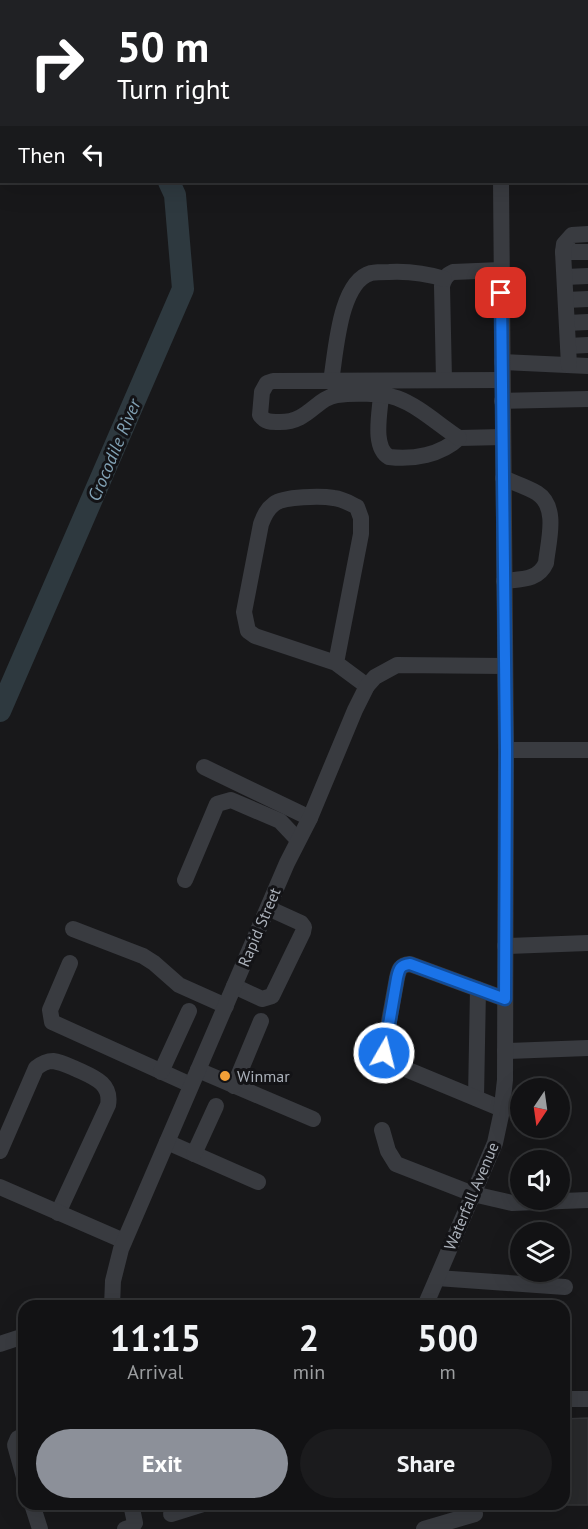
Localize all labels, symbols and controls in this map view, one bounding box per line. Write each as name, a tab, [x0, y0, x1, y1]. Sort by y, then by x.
text: 50 m	[117, 19, 209, 74]
icon: right	[18, 24, 96, 102]
text: Turn right	[117, 72, 230, 106]
icon: left	[77, 138, 110, 171]
text: Then	[18, 141, 65, 169]
pin	[475, 267, 526, 318]
icon: arrive	[484, 276, 517, 309]
water label: Crocodile River	[82, 395, 146, 504]
street label: Rapid Street	[233, 884, 285, 970]
position arrow	[352, 1021, 416, 1085]
place label: Winmar	[237, 1066, 290, 1086]
marker: Winmar	[218, 1069, 232, 1083]
north arrow	[510, 1078, 570, 1138]
map controls	[510, 1078, 570, 1282]
street label: Waterfall Avenue	[439, 1139, 503, 1253]
button: sound	[510, 1150, 570, 1210]
button: layers	[510, 1222, 570, 1282]
text: 11:15	[110, 1314, 201, 1361]
text: 2	[299, 1314, 319, 1361]
text: 500	[417, 1314, 478, 1361]
text: Arrival	[127, 1359, 183, 1385]
text: min	[293, 1359, 325, 1385]
text: m	[440, 1359, 456, 1385]
button: Exit	[36, 1429, 288, 1498]
button: Share	[300, 1429, 552, 1498]

